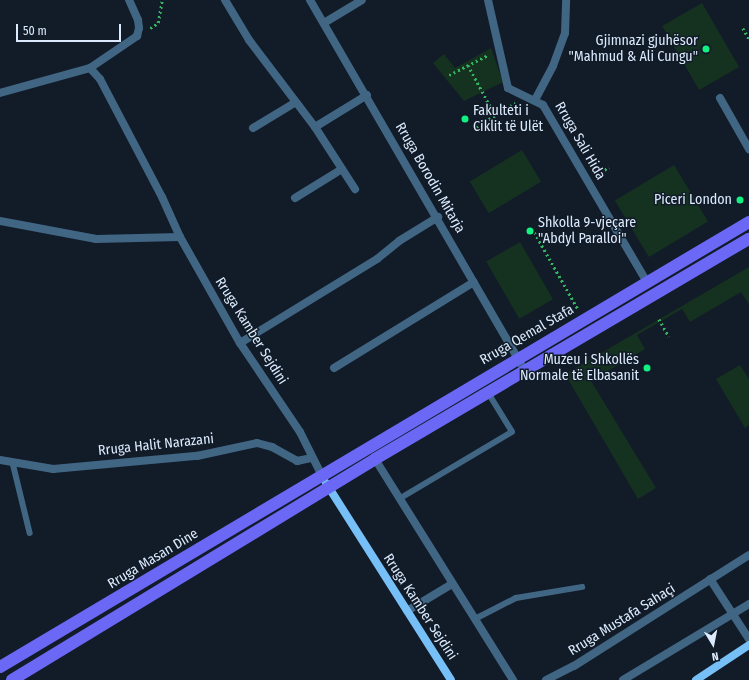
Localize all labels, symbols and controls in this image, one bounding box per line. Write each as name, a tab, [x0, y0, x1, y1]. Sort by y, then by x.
scale bar	[18, 16, 123, 42]
text: 50 m	[23, 24, 47, 38]
place label: Gjimnazi gjuhësor "Mahmud & Ali Cungu"	[569, 33, 698, 66]
marker: Gjimnazi gjuhësor "Mahmud & Ali Cungu"	[701, 44, 711, 54]
street label: Rruga Sali Hida	[551, 99, 609, 183]
place label: Fakulteti i Ciklit të Ulët	[473, 103, 543, 136]
marker: Fakulteti i Ciklit të Ulët	[460, 114, 470, 124]
street label: Rruga Borodin Mitarja	[392, 120, 468, 236]
place label: Piceri London	[654, 192, 732, 208]
marker: Piceri London	[735, 195, 745, 205]
place label: Shkolla 9-vjeçare "Abdyl Paralloi"	[538, 215, 636, 248]
marker: Shkolla 9-vjeçare "Abdyl Paralloi"	[525, 226, 535, 236]
street label: Rruga Kamber Sejdini	[211, 274, 291, 388]
street label: Rruga Qemal Stafa	[477, 301, 577, 369]
place label: Muzeu i Shkollës Normale të Elbasanit	[520, 352, 639, 384]
marker: Muzeu i Shkollës Normale të Elbasanit	[642, 363, 652, 373]
street label: Rruga Halit Narazani	[97, 431, 215, 459]
street label: Rruga Masan Dine	[105, 525, 201, 593]
street label: Rruga Kamber Sejdini	[379, 551, 461, 663]
street label: Rruga Mustafa Sahaçi	[566, 580, 678, 660]
north arrow	[693, 624, 733, 664]
text: N	[711, 649, 720, 663]

